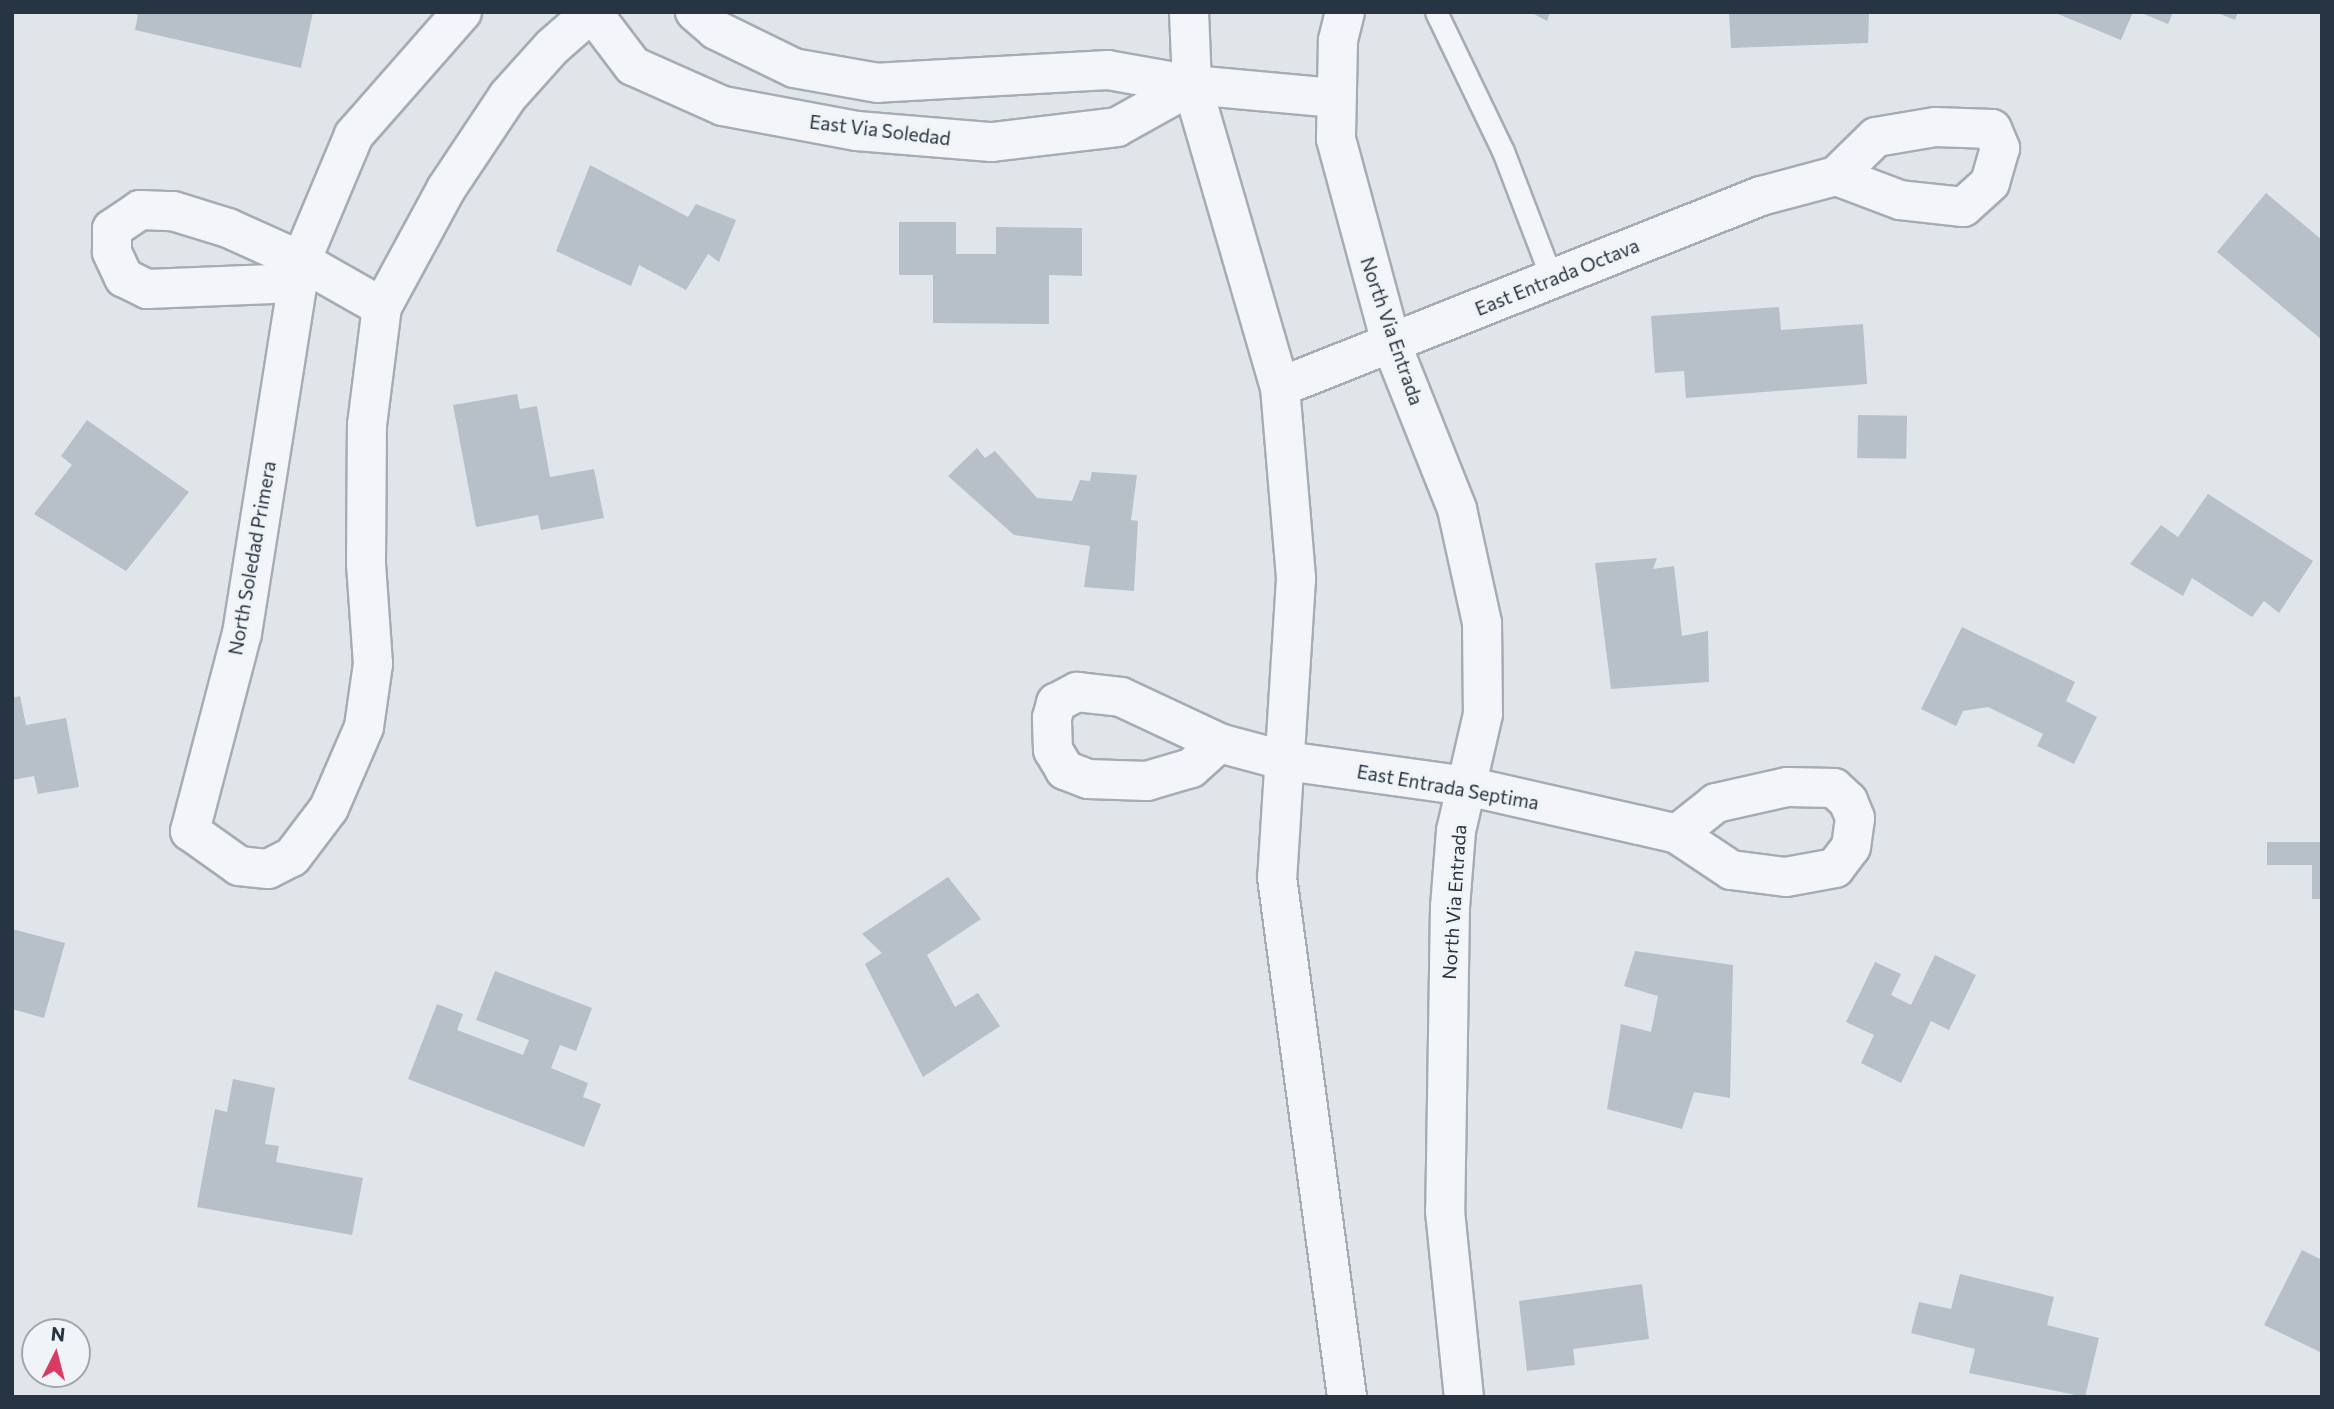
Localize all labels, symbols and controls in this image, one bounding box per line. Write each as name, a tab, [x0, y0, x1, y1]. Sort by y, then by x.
street label: East Via Soledad	[808, 110, 952, 150]
street label: East Entrada Octava	[1472, 234, 1642, 320]
street label: North Via Entrada	[1356, 254, 1428, 408]
street label: North Soledad Primera	[224, 459, 280, 657]
street label: East Entrada Septima	[1355, 760, 1541, 814]
street label: North Via Entrada	[1437, 824, 1471, 980]
north arrow	[21, 1318, 91, 1388]
text: N	[50, 1321, 66, 1346]

